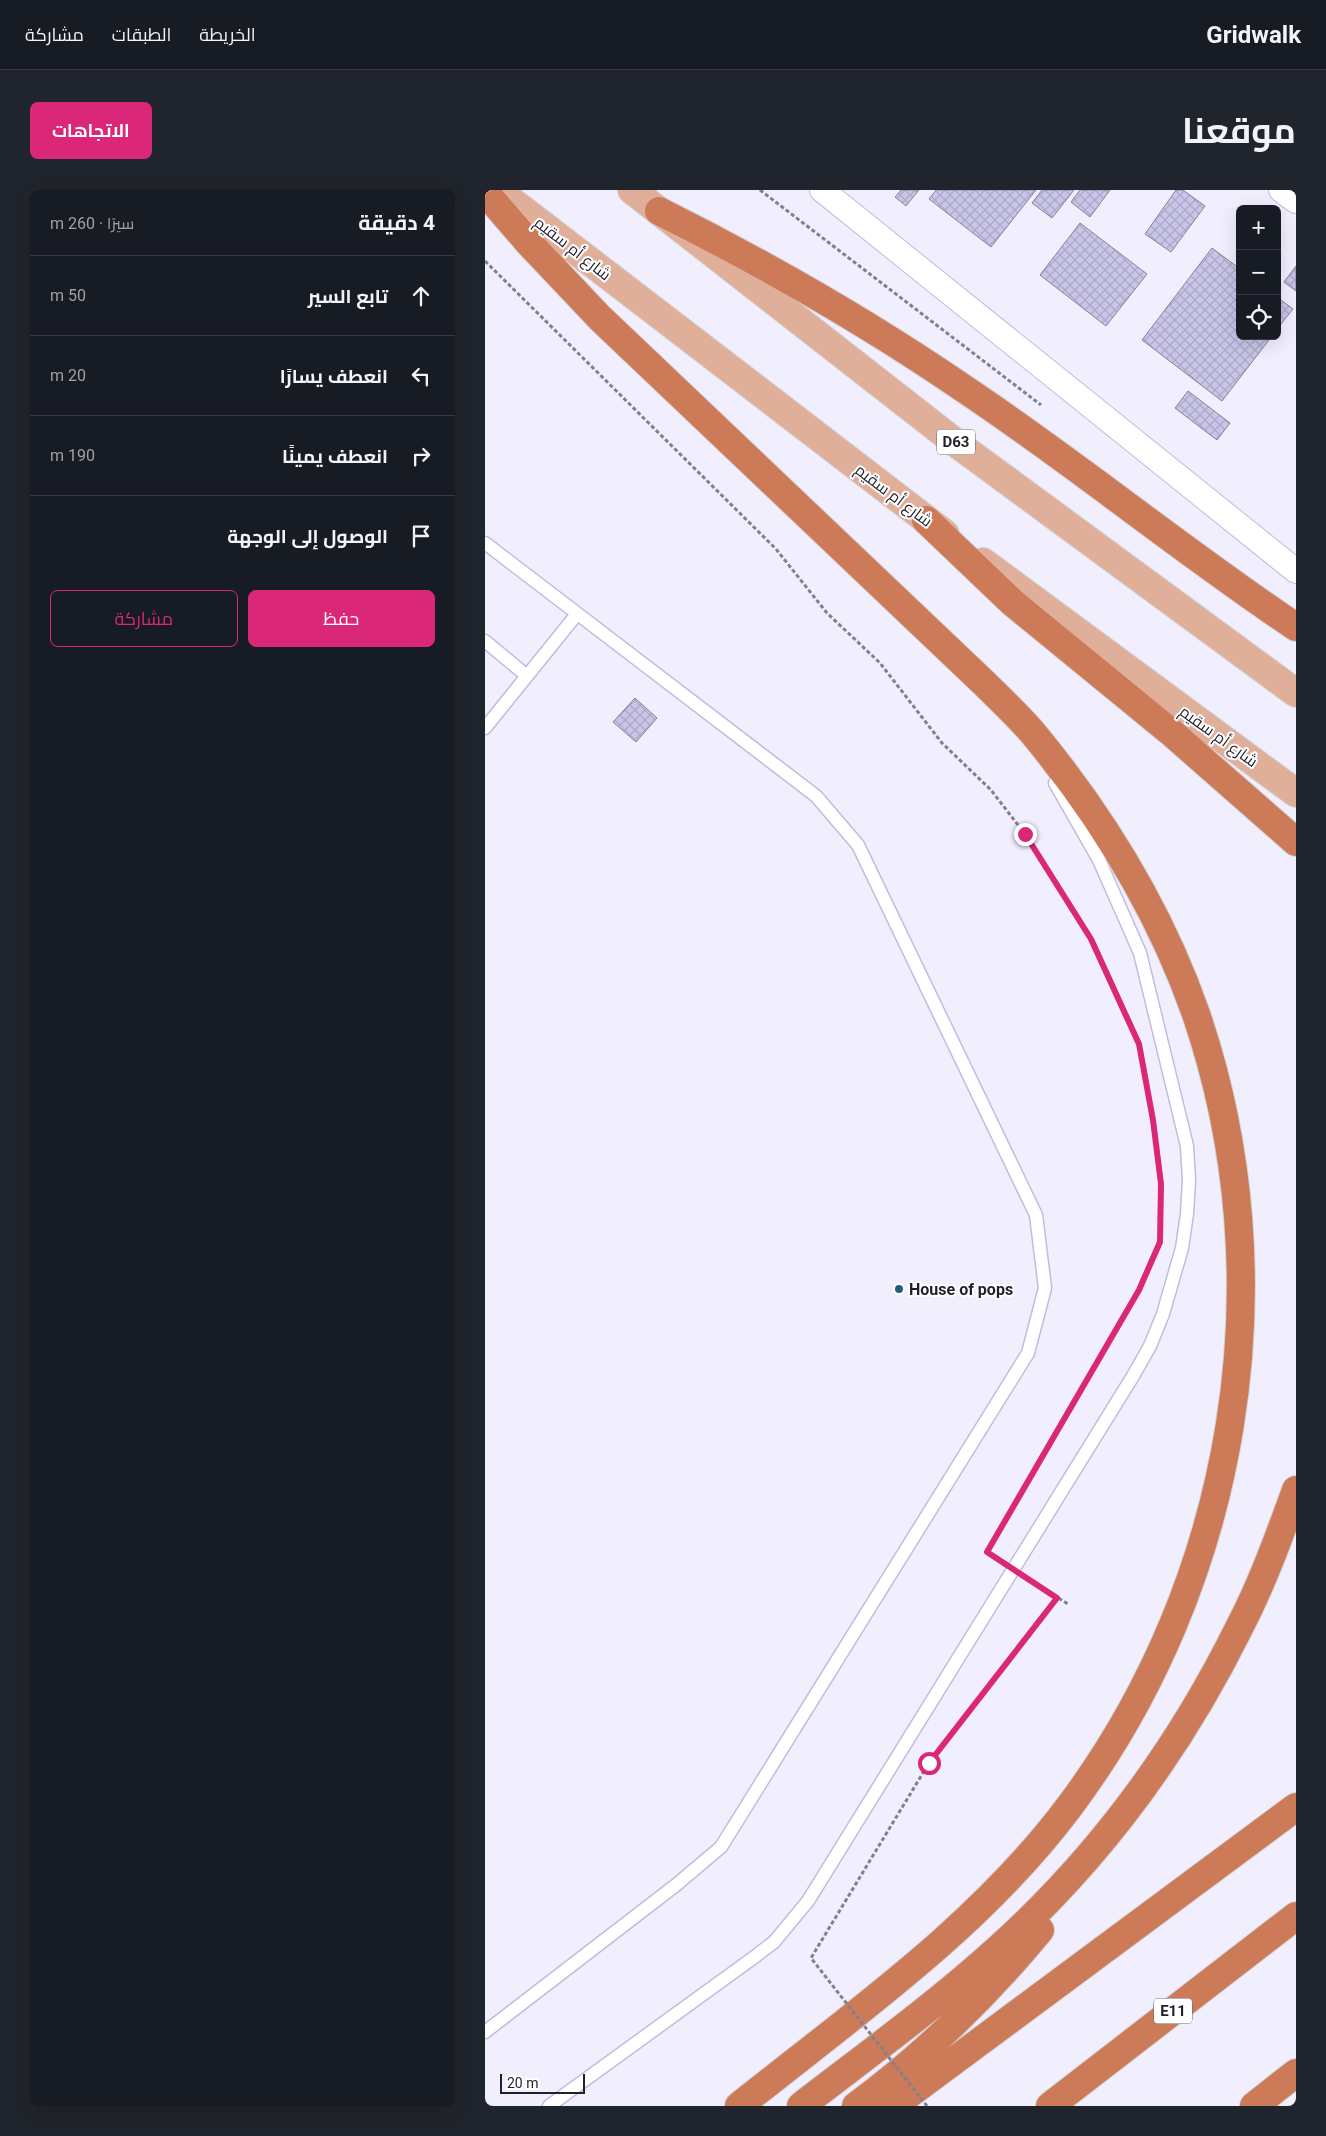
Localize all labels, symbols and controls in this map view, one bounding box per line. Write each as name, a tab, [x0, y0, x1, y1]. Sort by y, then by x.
text: Gridwalk	[1206, 21, 1301, 49]
text: مشاركة	[25, 24, 84, 45]
text: الطبقات	[112, 24, 171, 45]
text: الخريطة	[199, 24, 256, 45]
button: الاتجاهات	[30, 102, 152, 159]
text: موقعنا	[1182, 111, 1296, 152]
map controls	[1236, 205, 1281, 340]
button: +	[1236, 205, 1281, 250]
text: 4 دقيقة	[358, 211, 435, 235]
street label: شارع أم سقيم	[529, 213, 615, 286]
text: سيرًا · 260 m	[50, 214, 134, 233]
button: −	[1236, 250, 1281, 295]
icon: ahead	[407, 282, 435, 310]
text: تابع السير	[308, 285, 388, 308]
text: 50 m	[50, 286, 86, 305]
button: locate	[1236, 295, 1281, 340]
icon: left	[407, 362, 435, 390]
text: انعطف يسارًا	[280, 365, 388, 388]
text: 20 m	[50, 366, 86, 385]
road number: D63	[937, 430, 975, 454]
icon: right	[407, 442, 435, 470]
text: انعطف يمينًا	[282, 445, 388, 468]
text: 190 m	[50, 446, 95, 465]
street label: شارع أم سقيم	[850, 460, 936, 532]
icon: arrive	[407, 522, 435, 550]
text: الوصول إلى الوجهة	[227, 525, 388, 548]
button: مشاركة	[50, 590, 238, 647]
button: حفظ	[248, 590, 435, 647]
street label: شارع أم سقيم	[1175, 702, 1261, 773]
route end	[1014, 823, 1037, 846]
place label: House of pops	[909, 1280, 1013, 1299]
marker: House of pops	[893, 1283, 905, 1295]
route start	[918, 1752, 941, 1775]
road number: E11	[1154, 1998, 1192, 2024]
scale bar	[500, 2071, 585, 2094]
text: 20 m	[507, 2075, 539, 2091]

